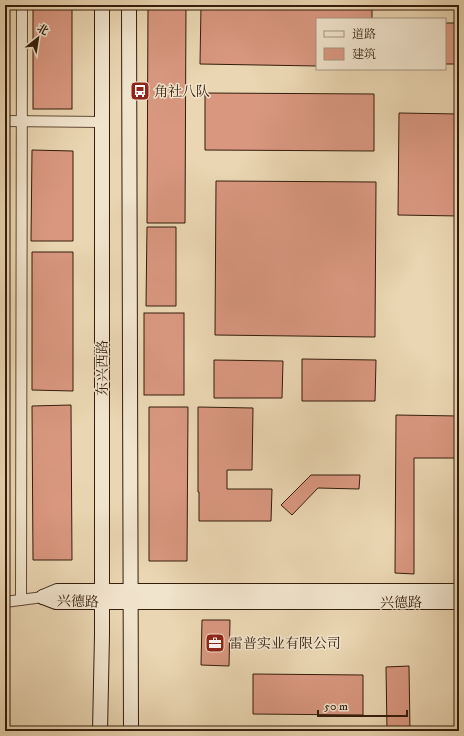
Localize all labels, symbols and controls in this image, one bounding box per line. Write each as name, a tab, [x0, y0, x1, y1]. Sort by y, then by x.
north arrow	[18, 18, 58, 58]
legend	[316, 18, 446, 70]
text: 北	[34, 21, 51, 39]
text: 道路	[352, 27, 376, 42]
text: 建筑	[352, 47, 376, 62]
bus stop icon: 角社八队	[129, 80, 151, 102]
place label: 角社八队	[154, 83, 210, 101]
street label: 东兴西路	[94, 340, 112, 396]
street label: 兴德路	[57, 592, 99, 612]
street label: 兴德路	[380, 594, 422, 612]
office icon: 雷普实业有限公司	[204, 632, 226, 654]
place label: 雷普实业有限公司	[229, 635, 341, 653]
scale bar	[318, 692, 407, 718]
text: 50 m	[324, 699, 348, 714]

